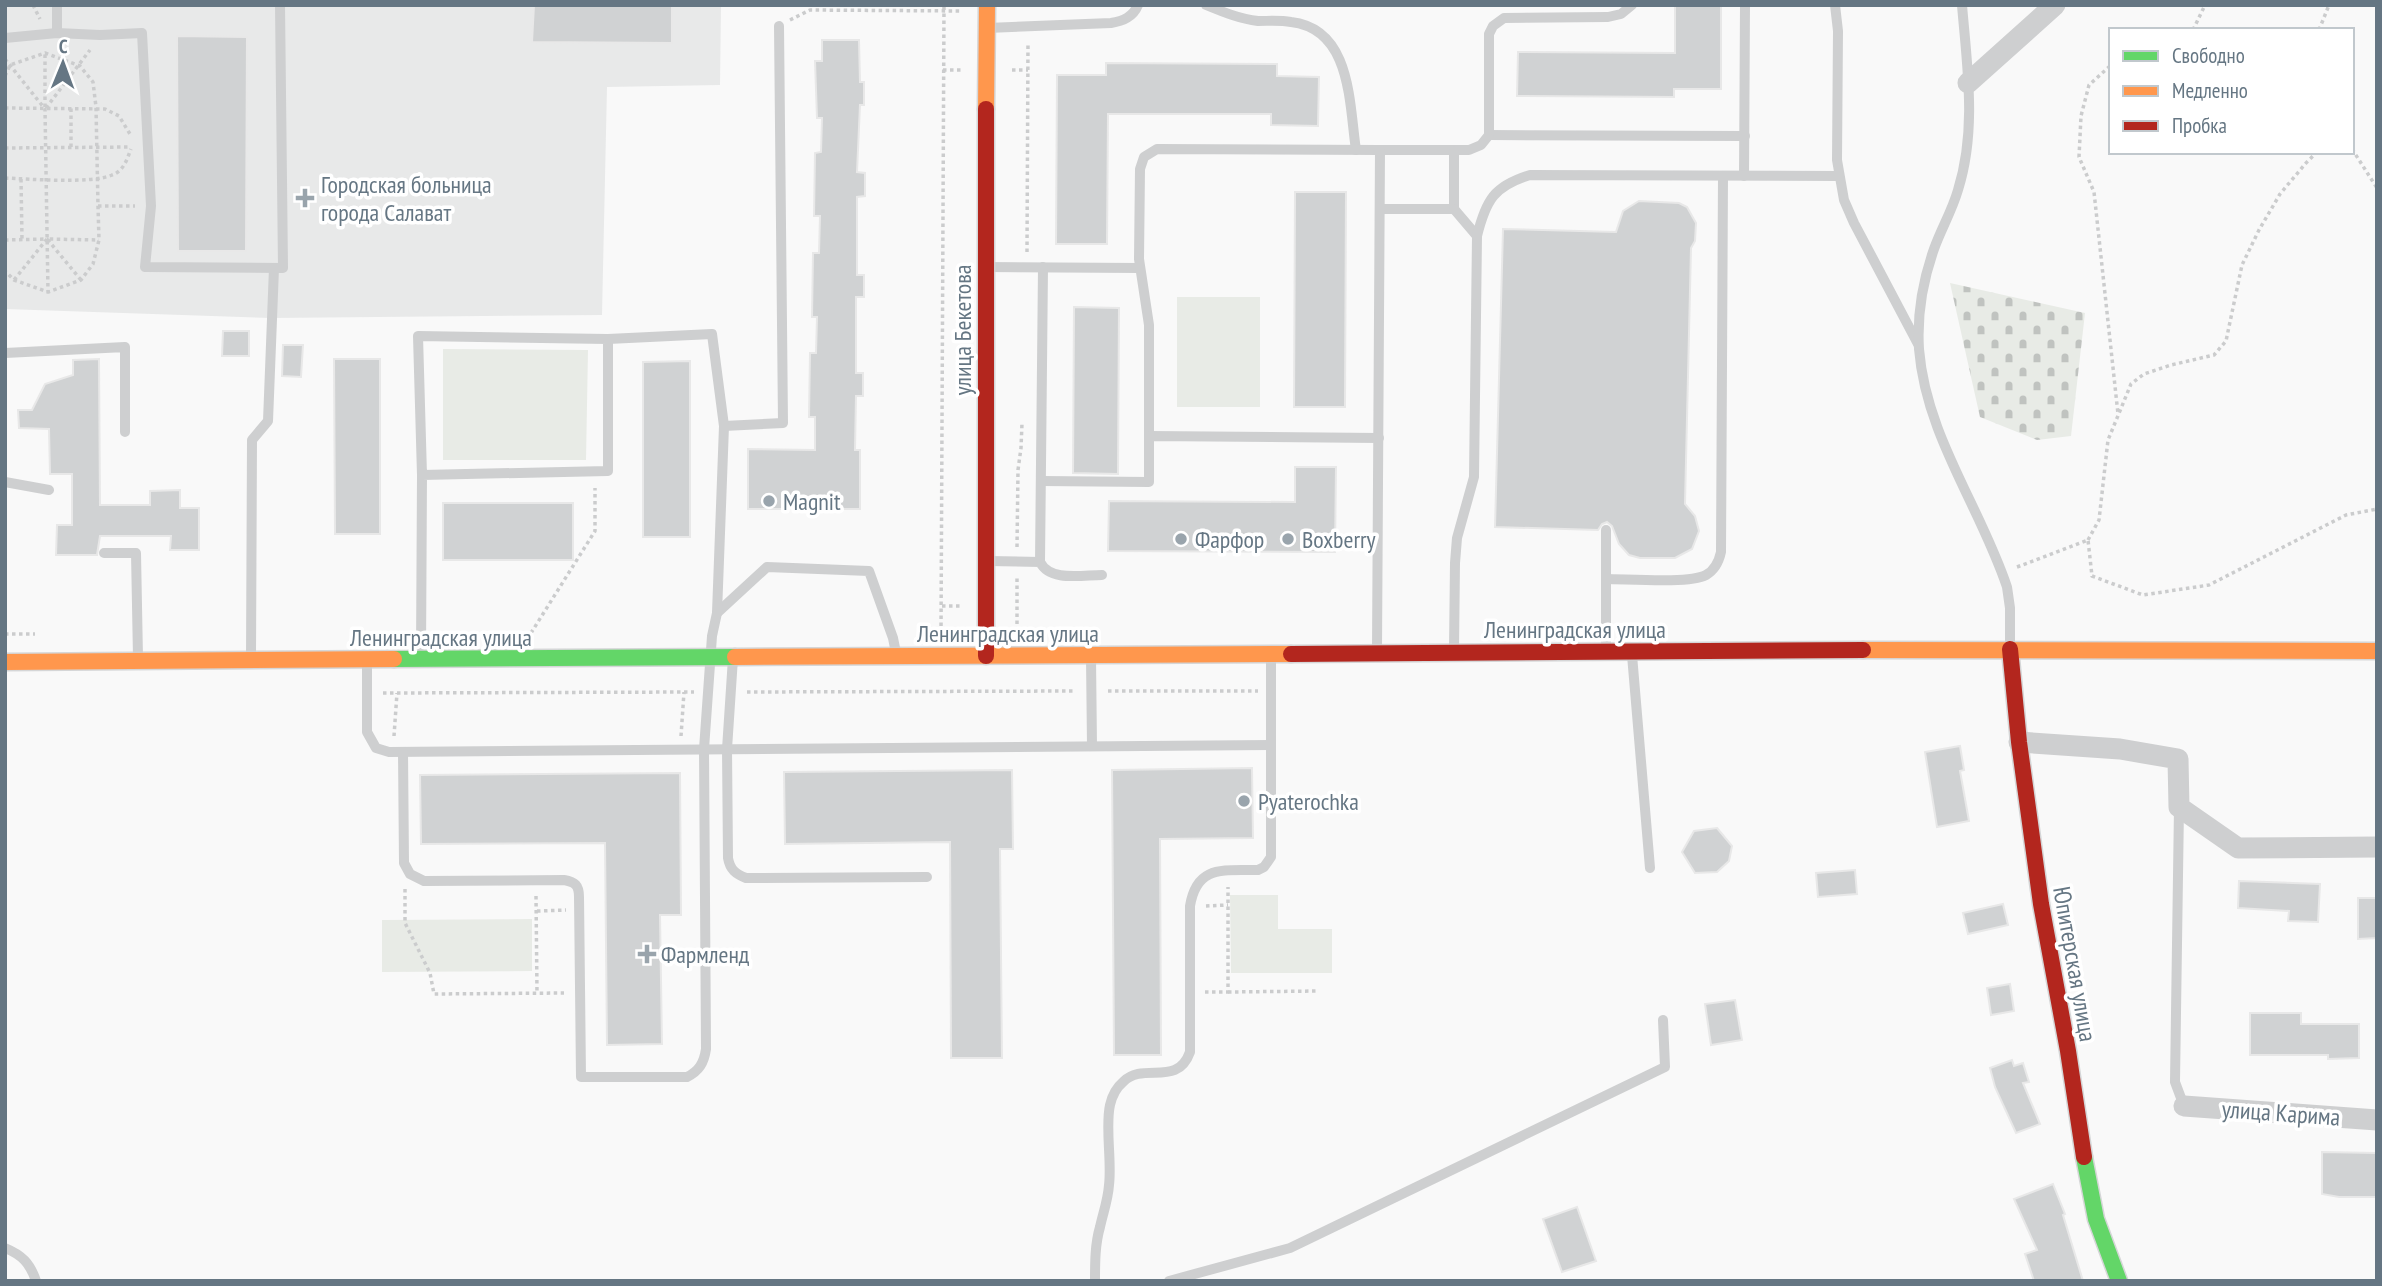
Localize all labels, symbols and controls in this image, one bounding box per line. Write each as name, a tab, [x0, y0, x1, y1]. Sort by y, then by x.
north arrow	[28, 28, 98, 98]
legend	[2109, 28, 2354, 154]
text: С	[59, 34, 68, 58]
text: Свободно	[2172, 42, 2245, 69]
text: Медленно	[2172, 77, 2248, 104]
text: Пробка	[2172, 112, 2227, 139]
place label: Городская больница города Салават	[321, 169, 492, 228]
marker: Городская больница города Салават	[295, 188, 315, 208]
street label: улица Бекетова	[947, 265, 978, 395]
place label: Magnit	[783, 486, 841, 517]
marker: Magnit	[761, 493, 777, 509]
place label: Фарфор	[1195, 524, 1264, 555]
place label: Boxberry	[1302, 524, 1376, 555]
marker: Фарфор	[1173, 531, 1189, 547]
marker: Boxberry	[1280, 531, 1296, 547]
street label: Ленинградская улица	[1483, 614, 1666, 645]
street label: Ленинградская улица	[916, 618, 1099, 649]
street label: Ленинградская улица	[349, 622, 532, 653]
place label: Pyaterochka	[1258, 786, 1359, 817]
marker: Pyaterochka	[1236, 793, 1252, 809]
street label: Юпитерская улица	[2046, 884, 2104, 1044]
place label: Фармленд	[661, 939, 750, 970]
marker: Фармленд	[639, 946, 655, 962]
street label: улица Карима	[2221, 1093, 2341, 1133]

